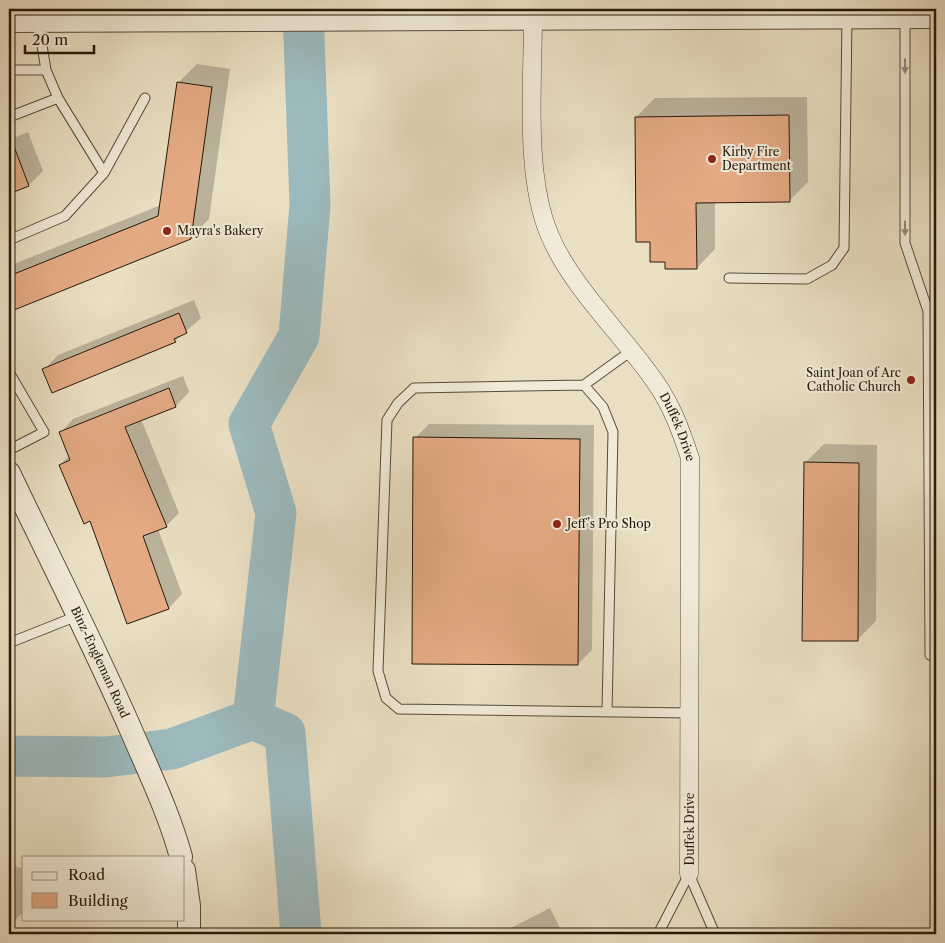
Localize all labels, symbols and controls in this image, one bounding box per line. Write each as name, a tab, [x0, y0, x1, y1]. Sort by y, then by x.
scale bar	[25, 22, 94, 54]
text: 20 m	[32, 30, 68, 49]
one-way arrow	[901, 58, 909, 74]
place label: Kirby Fire Department	[722, 144, 792, 173]
marker: Kirby Fire Department	[706, 153, 718, 165]
one-way arrow	[901, 220, 909, 236]
place label: Mayra's Bakery	[177, 223, 264, 238]
marker: Mayra's Bakery	[161, 225, 173, 237]
place label: Saint Joan of Arc Catholic Church	[806, 365, 901, 394]
marker: Saint Joan of Arc Catholic Church	[905, 374, 917, 386]
street label: Duffek Drive	[657, 390, 699, 463]
place label: Jeff’s Pro Shop	[565, 516, 651, 531]
marker: Jeff’s Pro Shop	[551, 518, 563, 530]
street label: Binz-Engleman Road	[68, 604, 133, 721]
street label: Duffek Drive	[682, 792, 697, 866]
legend	[22, 856, 185, 920]
text: Road	[68, 865, 105, 884]
text: Building	[68, 891, 128, 910]

